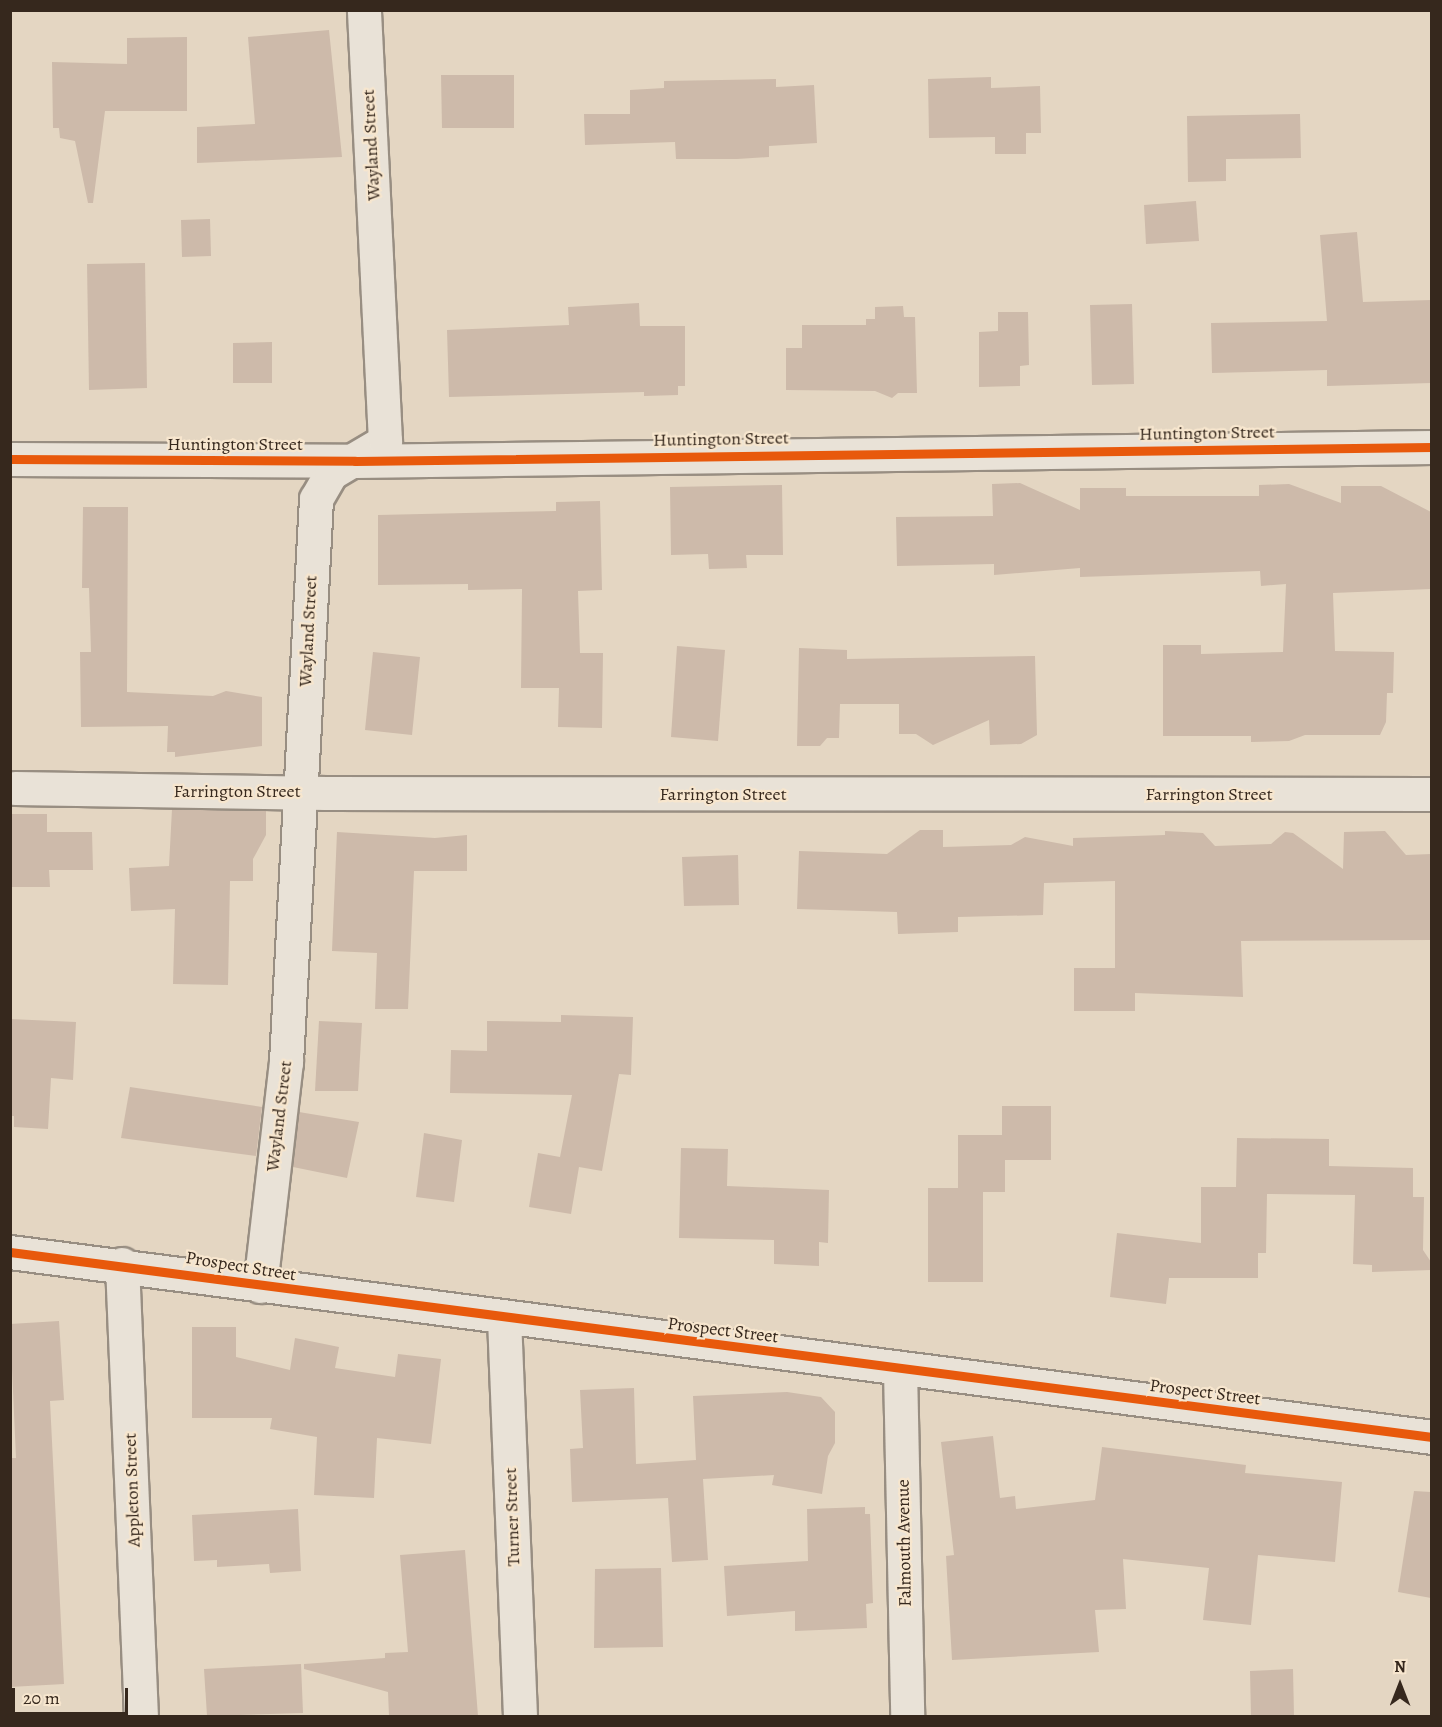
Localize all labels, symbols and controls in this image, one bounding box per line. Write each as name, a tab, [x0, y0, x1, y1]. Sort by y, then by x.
street label: Wayland Street	[357, 89, 385, 201]
street label: Huntington Street	[1139, 421, 1275, 445]
street label: Huntington Street	[653, 427, 789, 451]
street label: Huntington Street	[167, 433, 303, 455]
street label: Wayland Street	[294, 575, 322, 687]
street label: Farrington Street	[173, 780, 301, 802]
street label: Farrington Street	[659, 783, 787, 805]
street label: Farrington Street	[1145, 783, 1273, 805]
street label: Wayland Street	[261, 1059, 297, 1173]
street label: Prospect Street	[184, 1247, 298, 1285]
street label: Prospect Street	[666, 1312, 780, 1348]
street label: Prospect Street	[1148, 1374, 1262, 1410]
street label: Appleton Street	[119, 1433, 145, 1547]
street label: Turner Street	[499, 1467, 525, 1567]
street label: Falmouth Avenue	[892, 1479, 916, 1607]
north arrow	[1370, 1655, 1430, 1715]
text: N	[1394, 1656, 1406, 1678]
scale bar	[15, 1676, 130, 1714]
text: 20 m	[23, 1686, 60, 1710]

